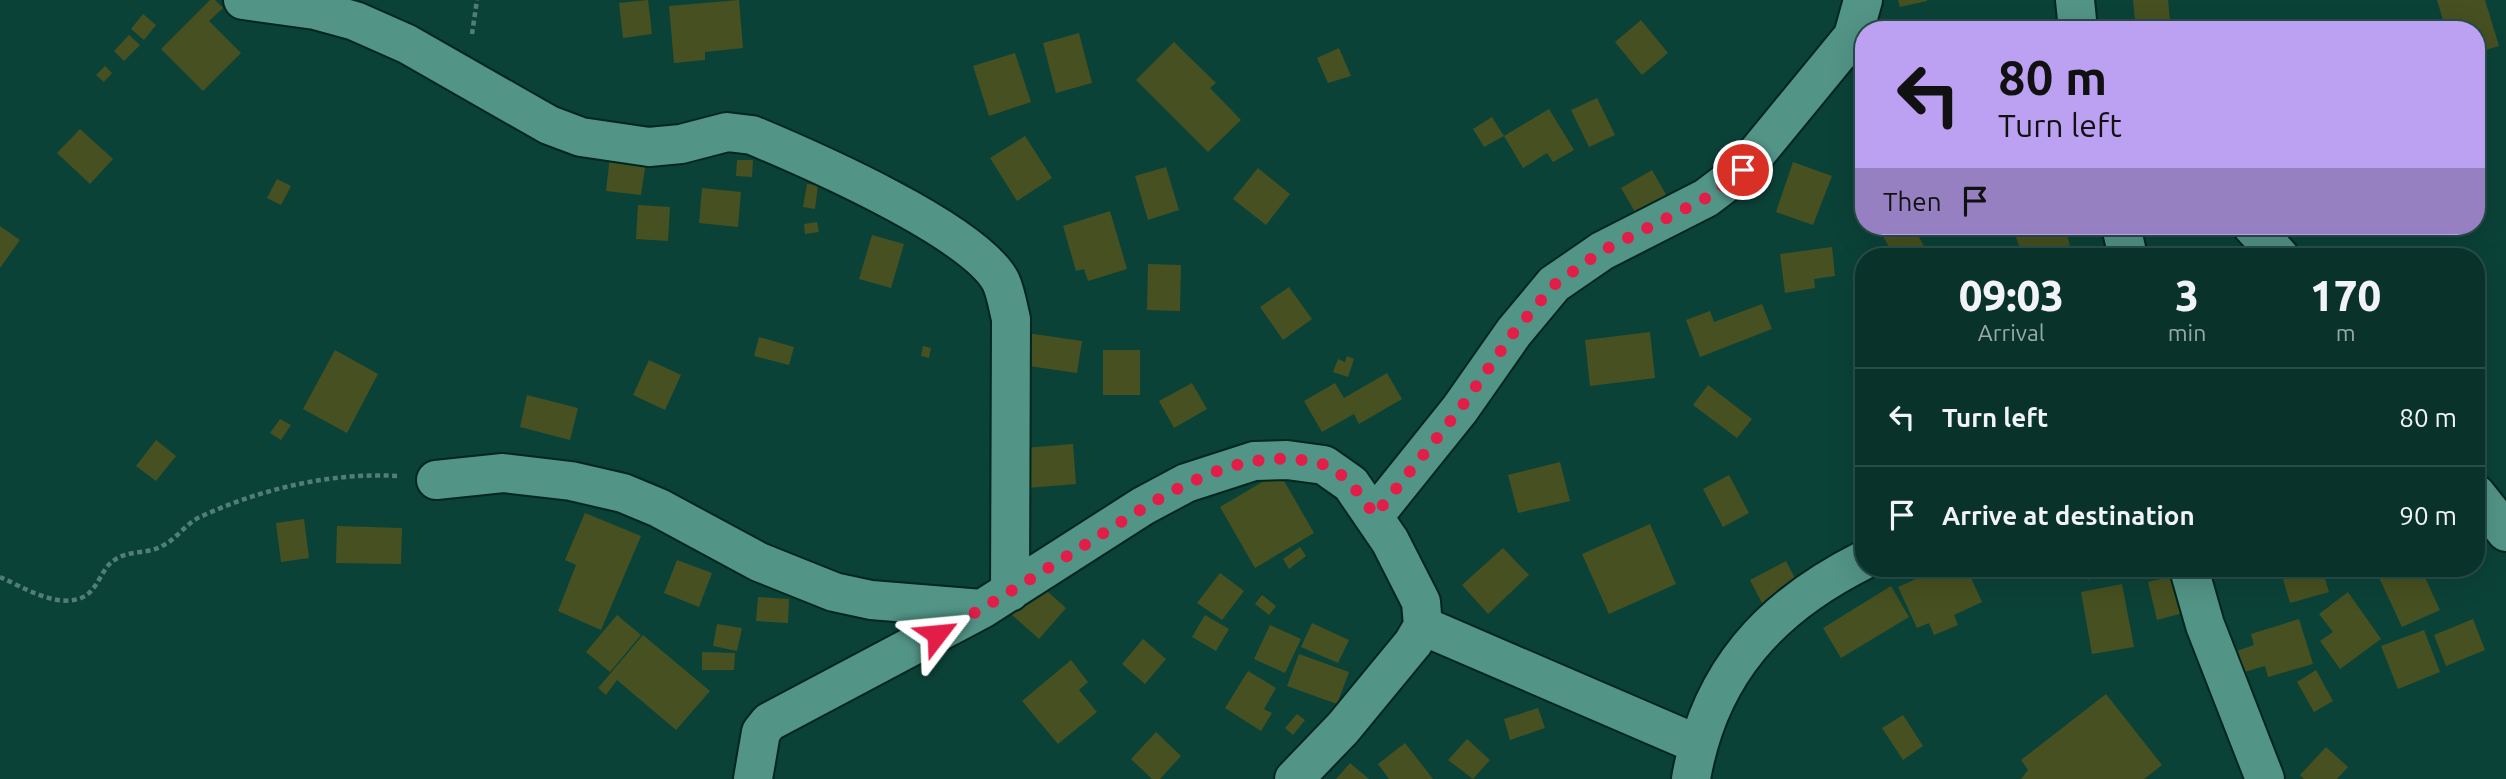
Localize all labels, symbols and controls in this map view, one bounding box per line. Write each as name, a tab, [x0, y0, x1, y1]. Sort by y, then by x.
icon: left	[1883, 49, 1974, 140]
text: 80 m	[1998, 49, 2107, 104]
text: Turn left	[1998, 107, 2122, 143]
pin	[1713, 140, 1773, 200]
icon: arrive	[1724, 151, 1762, 189]
icon: arrive	[1956, 182, 1994, 220]
text: Then	[1883, 187, 1942, 216]
text: 09:03	[1959, 272, 2064, 319]
text: 3	[2175, 272, 2199, 319]
text: 170	[2310, 272, 2381, 319]
text: Arrival	[1978, 320, 2045, 345]
text: min	[2168, 320, 2206, 345]
text: m	[2336, 320, 2356, 345]
icon: left	[1883, 398, 1921, 436]
text: Turn left	[1942, 403, 2048, 432]
text: 80 m	[2399, 403, 2457, 432]
icon: arrive	[1883, 496, 1921, 534]
text: Arrive at destination	[1942, 501, 2195, 530]
text: 90 m	[2399, 501, 2457, 530]
position arrow	[900, 597, 974, 671]

